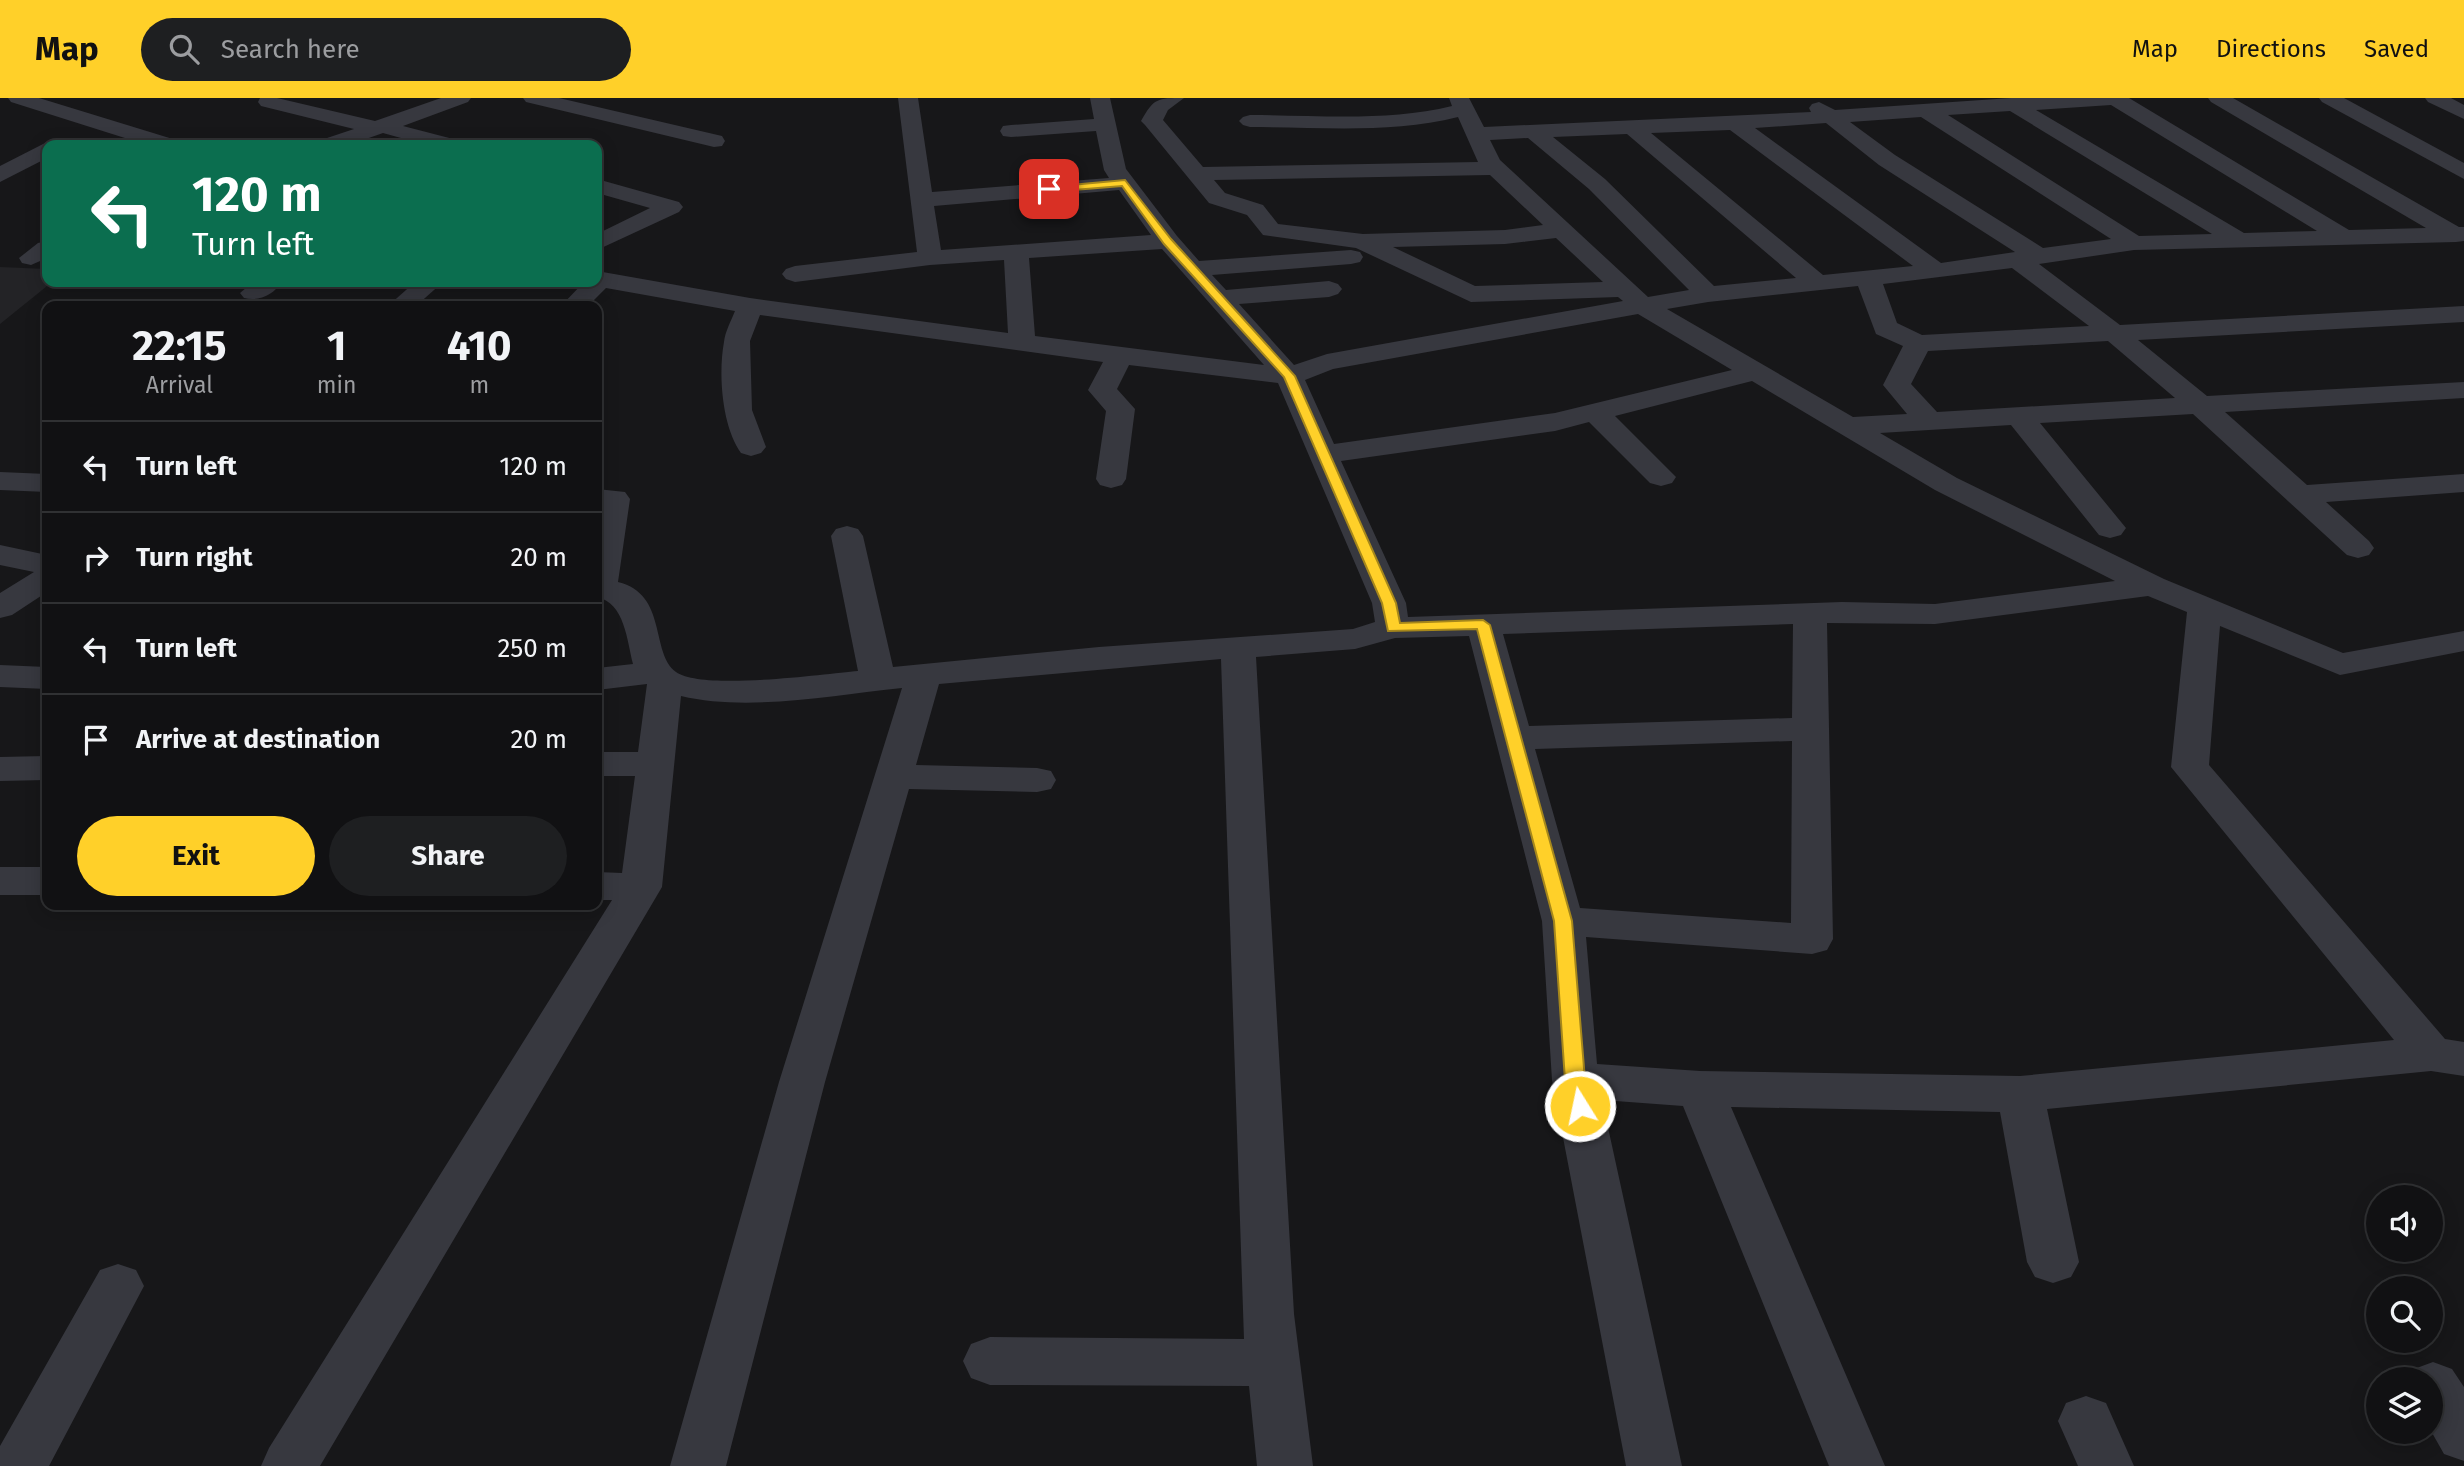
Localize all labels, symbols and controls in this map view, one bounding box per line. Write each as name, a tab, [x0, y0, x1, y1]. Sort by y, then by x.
search box	[141, 18, 631, 81]
text: Map	[35, 29, 99, 69]
icon: search	[165, 30, 203, 68]
text: Search here	[221, 34, 360, 65]
text: Map	[2132, 35, 2178, 63]
text: Directions	[2216, 35, 2326, 63]
text: Saved	[2364, 35, 2429, 63]
pin	[1019, 159, 1079, 219]
text: 120 m	[192, 165, 322, 224]
icon: left	[77, 168, 168, 259]
icon: arrive	[1030, 170, 1068, 208]
text: Turn left	[192, 225, 314, 263]
text: 22:15	[132, 321, 226, 371]
text: 1	[327, 321, 346, 371]
text: 410	[447, 321, 512, 371]
text: Arrival	[146, 371, 213, 399]
text: min	[317, 371, 357, 399]
text: m	[469, 371, 489, 399]
icon: left	[77, 448, 115, 486]
text: Turn left	[136, 451, 237, 482]
text: 120 m	[499, 451, 567, 482]
icon: right	[77, 539, 115, 577]
text: Turn right	[136, 542, 253, 573]
text: 20 m	[510, 542, 567, 573]
icon: left	[77, 630, 115, 668]
text: Turn left	[136, 633, 237, 664]
text: 250 m	[497, 633, 567, 664]
icon: arrive	[77, 721, 115, 759]
text: Arrive at destination	[136, 724, 380, 755]
text: 20 m	[510, 724, 567, 755]
button: Exit	[77, 816, 315, 896]
button: Share	[329, 816, 567, 896]
position arrow	[1543, 1069, 1617, 1143]
map controls	[2366, 1185, 2443, 1444]
button: sound	[2366, 1185, 2443, 1262]
button: search	[2366, 1276, 2443, 1353]
button: layers	[2366, 1367, 2443, 1444]

